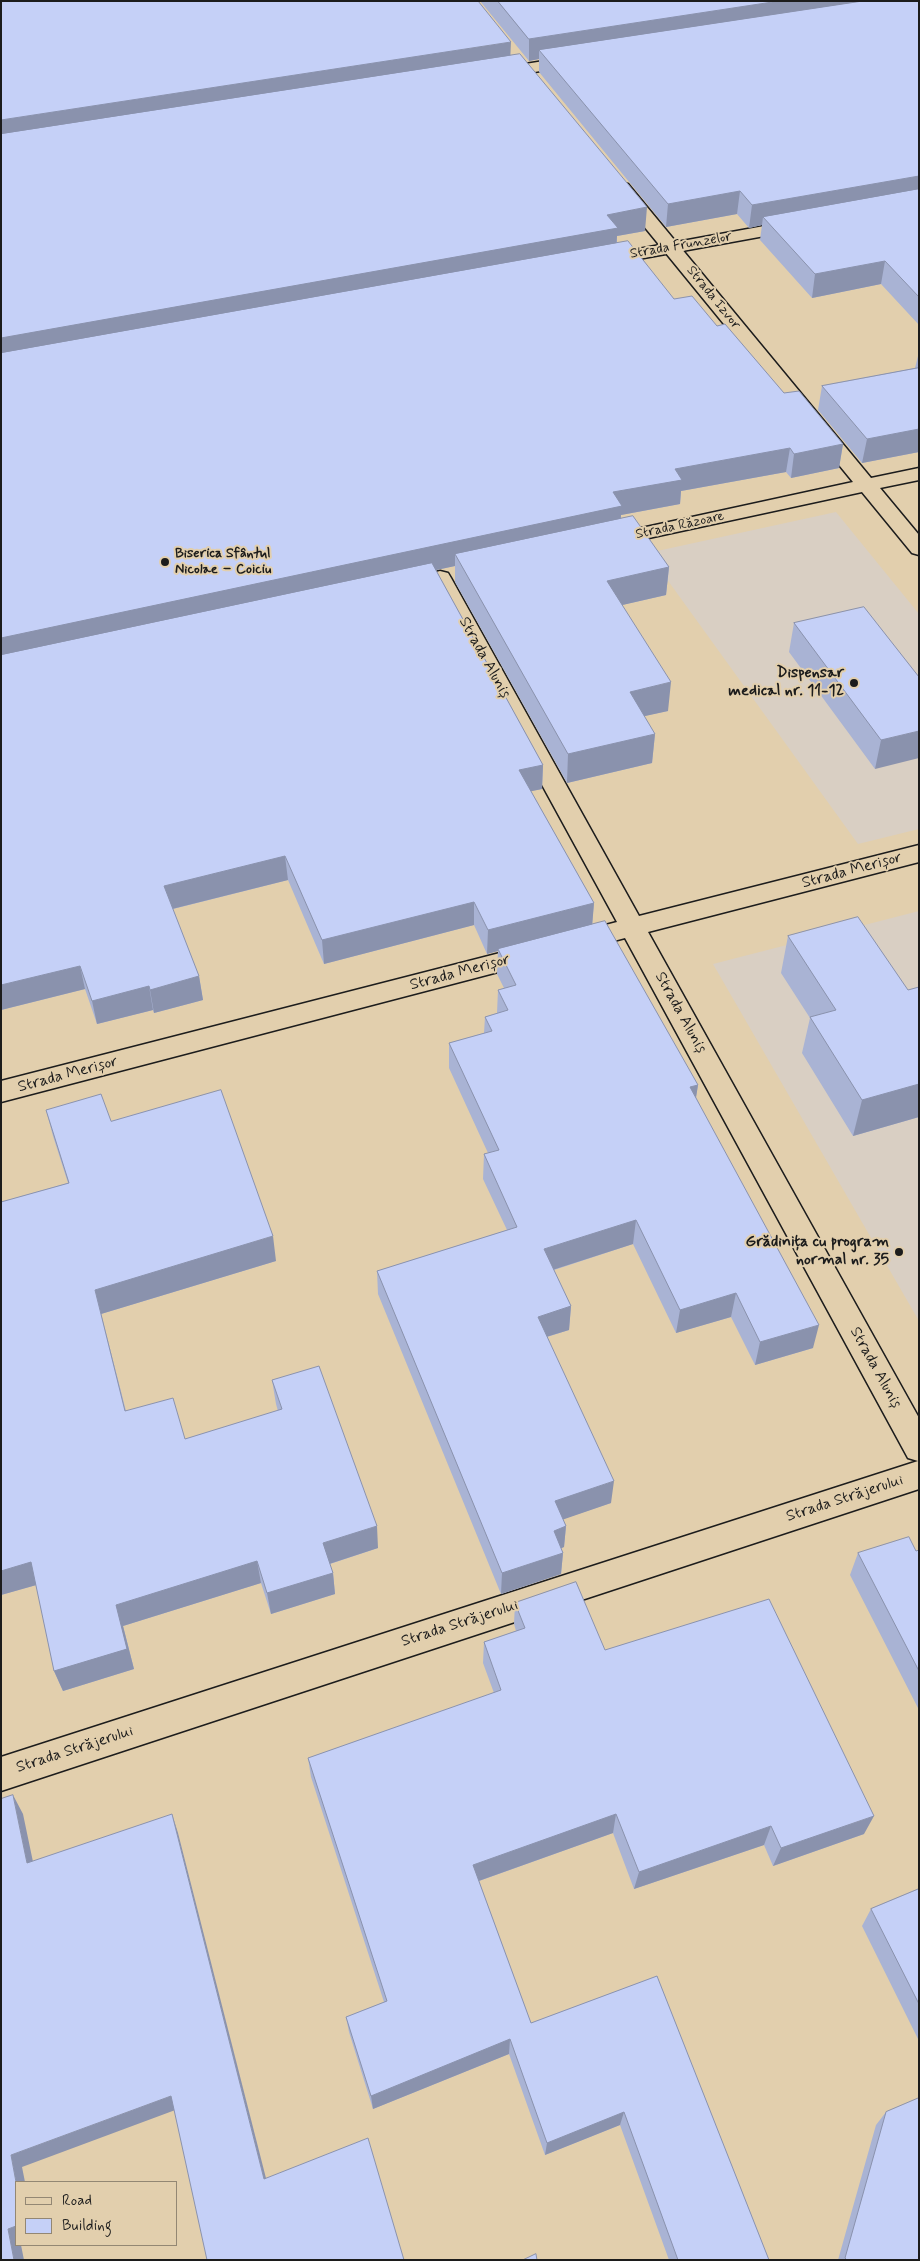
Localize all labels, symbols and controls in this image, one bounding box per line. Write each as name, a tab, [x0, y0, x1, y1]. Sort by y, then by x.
street label: Strada Frunzelor	[629, 229, 733, 263]
street label: Strada Izvor	[682, 263, 744, 333]
street label: Strada Răzoare	[634, 508, 726, 544]
place label: Biserica Sfântul Nicolae – Coiciu	[175, 546, 271, 578]
marker: Biserica Sfântul Nicolae – Coiciu	[159, 556, 171, 568]
street label: Strada Aluniș	[454, 614, 514, 702]
place label: Dispensar medical nr. 11-12	[728, 664, 844, 702]
marker: Dispensar medical nr. 11-12	[848, 677, 860, 689]
street label: Strada Merișor	[800, 848, 904, 894]
street label: Strada Merișor	[408, 950, 512, 996]
street label: Strada Aluniș	[650, 969, 710, 1057]
street label: Strada Merișor	[16, 1052, 120, 1098]
place label: Grădinița cu program normal nr. 35	[746, 1233, 889, 1271]
marker: Grădinița cu program normal nr. 35	[893, 1246, 905, 1258]
street label: Strada Aluniș	[845, 1324, 905, 1412]
street label: Strada Străjerului	[784, 1471, 906, 1527]
street label: Strada Străjerului	[399, 1596, 521, 1652]
street label: Strada Străjerului	[14, 1722, 136, 1778]
legend	[15, 2181, 178, 2246]
text: Road	[62, 2191, 92, 2211]
text: Building	[62, 2216, 112, 2236]

